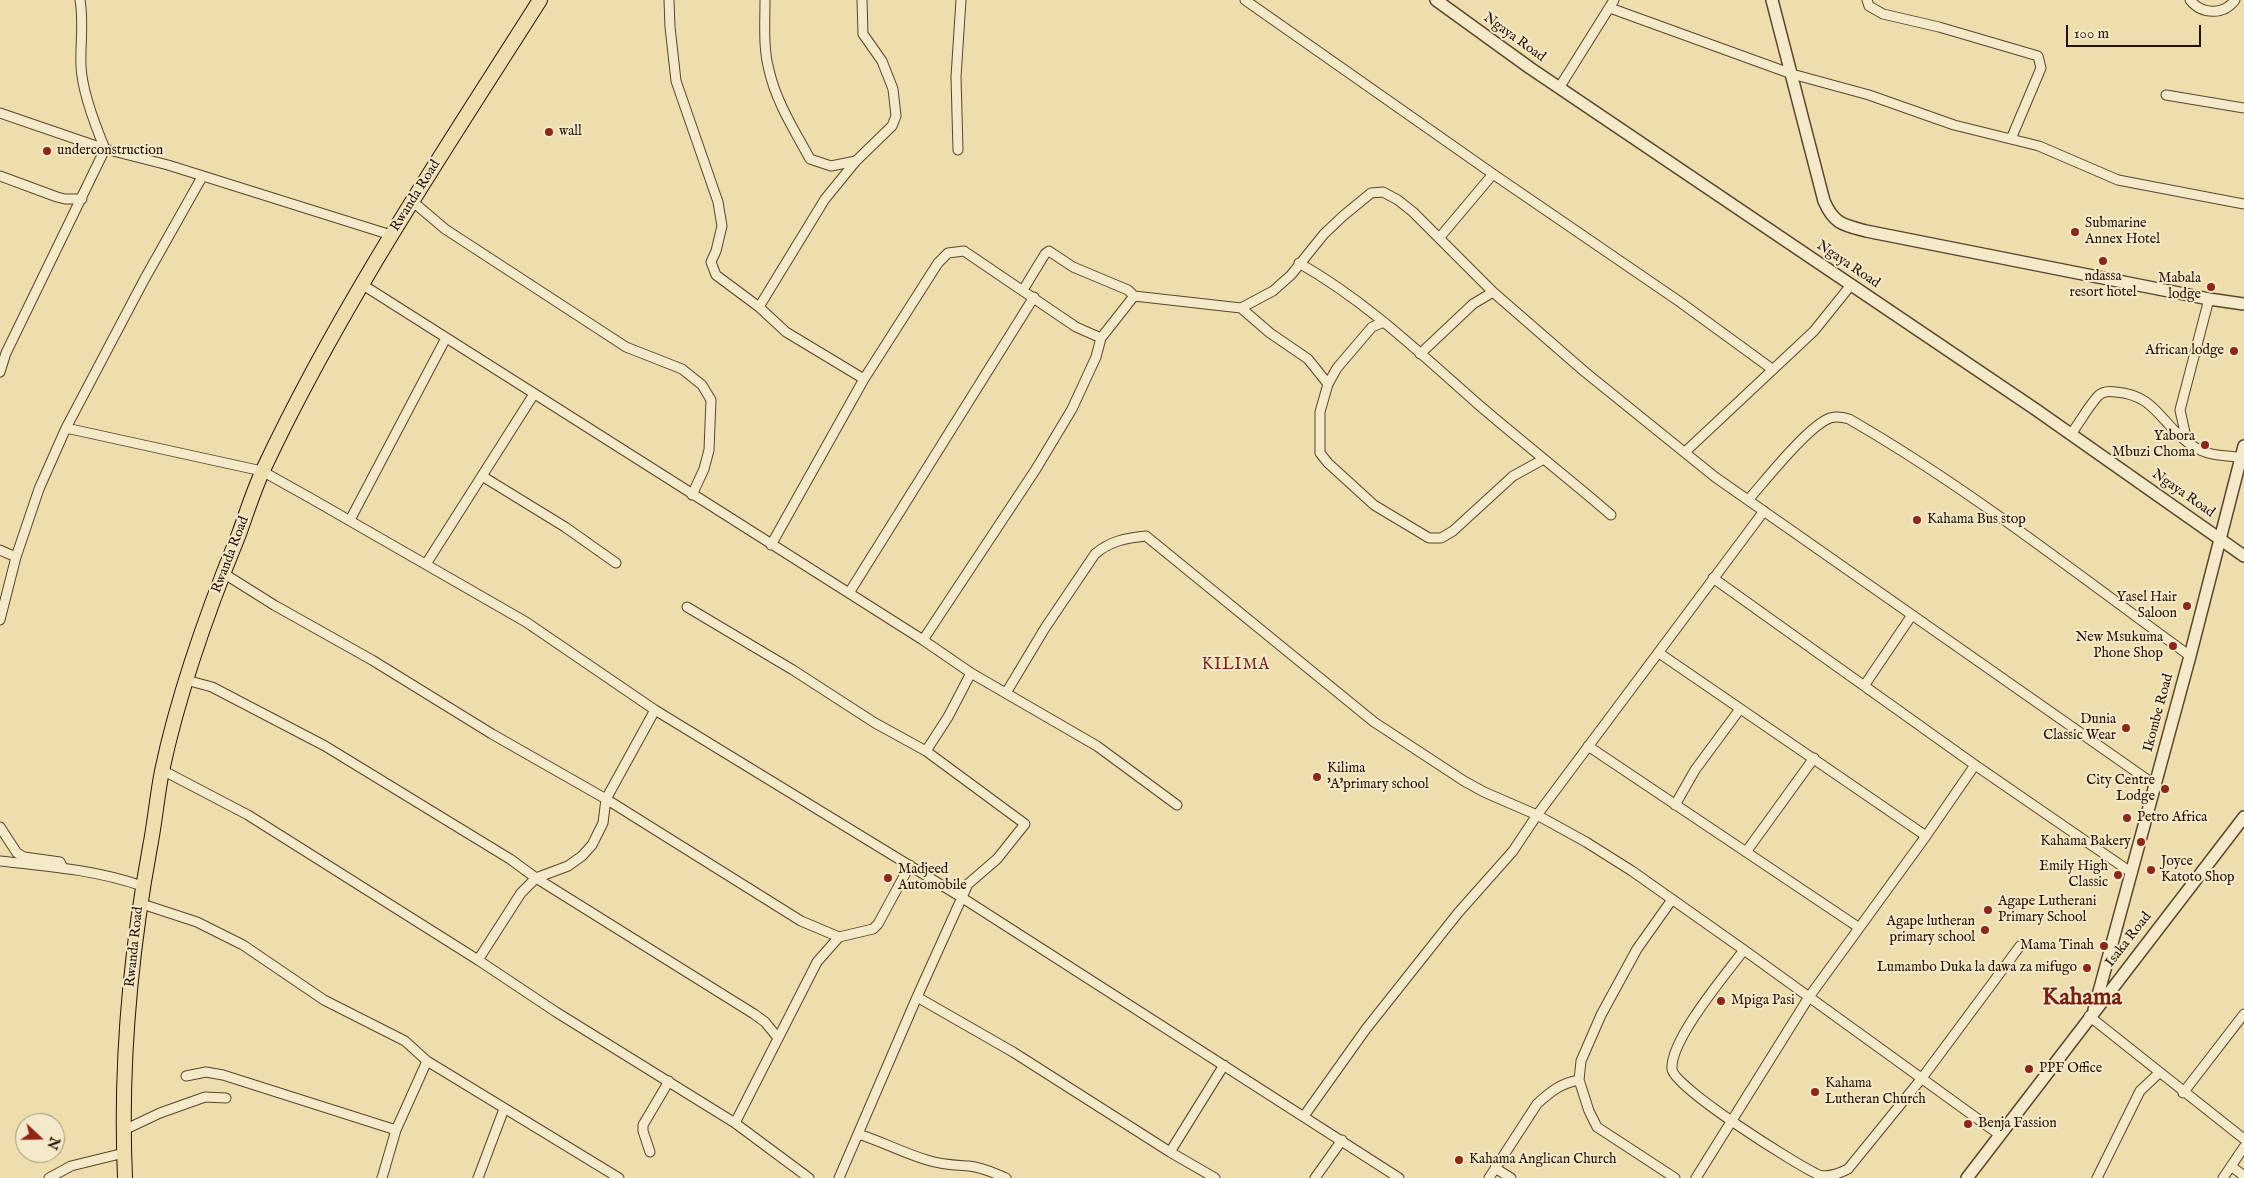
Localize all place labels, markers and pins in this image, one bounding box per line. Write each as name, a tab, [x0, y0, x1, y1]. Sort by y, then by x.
place label: wall	[559, 124, 582, 140]
marker: wall	[543, 126, 555, 138]
place label: underconstruction	[57, 143, 163, 159]
marker: underconstruction	[41, 145, 53, 157]
place label: Submarine Annex Hotel	[2085, 216, 2160, 248]
marker: Submarine Annex Hotel	[2069, 226, 2081, 238]
marker: ndassa resort hotel	[2097, 255, 2109, 267]
place label: ndassa resort hotel	[2069, 269, 2137, 302]
place label: Mabala lodge	[2158, 271, 2201, 304]
marker: Mabala lodge	[2205, 281, 2217, 293]
place label: African lodge	[2145, 343, 2224, 359]
marker: African lodge	[2228, 345, 2240, 357]
place label: Yabora Mbuzi Choma	[2112, 429, 2195, 462]
marker: Yabora Mbuzi Choma	[2199, 439, 2211, 451]
place label: Kahama Bus stop	[1927, 512, 2026, 528]
marker: Kahama Bus stop	[1911, 514, 1923, 526]
place label: Yasel Hair Saloon	[2117, 590, 2177, 622]
marker: Yasel Hair Saloon	[2181, 600, 2193, 612]
place label: New Msukuma Phone Shop	[2076, 630, 2163, 662]
marker: New Msukuma Phone Shop	[2167, 640, 2179, 652]
place label: Dunia Classic Wear	[2043, 712, 2116, 744]
marker: Dunia Classic Wear	[2120, 722, 2132, 734]
place label: Kilima 'A'primary school	[1327, 761, 1429, 794]
marker: Kilima 'A'primary school	[1311, 771, 1323, 783]
place label: City Centre Lodge	[2086, 773, 2155, 806]
marker: City Centre Lodge	[2159, 783, 2171, 795]
place label: Petro Africa	[2137, 810, 2207, 826]
marker: Petro Africa	[2121, 812, 2133, 824]
place label: Kahama Bakery	[2040, 834, 2131, 850]
marker: Kahama Bakery	[2135, 836, 2147, 848]
place label: Joyce Katoto Shop	[2161, 854, 2235, 886]
place label: Emily High Classic	[2039, 859, 2108, 892]
place label: Madjeed Automobile	[898, 862, 967, 894]
marker: Joyce Katoto Shop	[2145, 864, 2157, 876]
marker: Emily High Classic	[2112, 869, 2124, 881]
marker: Madjeed Automobile	[882, 872, 894, 884]
place label: Agape Lutherani Primary School	[1998, 894, 2096, 926]
marker: Agape Lutherani Primary School	[1982, 904, 1994, 916]
place label: Agape lutheran primary school	[1887, 914, 1975, 946]
marker: Agape lutheran primary school	[1979, 924, 1991, 936]
place label: Mama Tinah	[2020, 938, 2094, 954]
marker: Mama Tinah	[2098, 940, 2110, 952]
place label: Lumambo Duka la dawa za mifugo	[1877, 960, 2077, 976]
marker: Lumambo Duka la dawa za mifugo	[2081, 962, 2093, 974]
place label: Mpiga Pasi	[1731, 993, 1795, 1009]
marker: Mpiga Pasi	[1715, 995, 1727, 1007]
place label: PPF Office	[2039, 1061, 2102, 1077]
marker: PPF Office	[2023, 1063, 2035, 1075]
place label: Kahama Lutheran Church	[1825, 1076, 1926, 1108]
marker: Kahama Lutheran Church	[1809, 1086, 1821, 1098]
place label: Benja Fassion	[1978, 1116, 2057, 1132]
marker: Benja Fassion	[1962, 1118, 1974, 1130]
place label: Kahama Anglican Church	[1469, 1152, 1616, 1168]
marker: Kahama Anglican Church	[1453, 1154, 1465, 1166]

